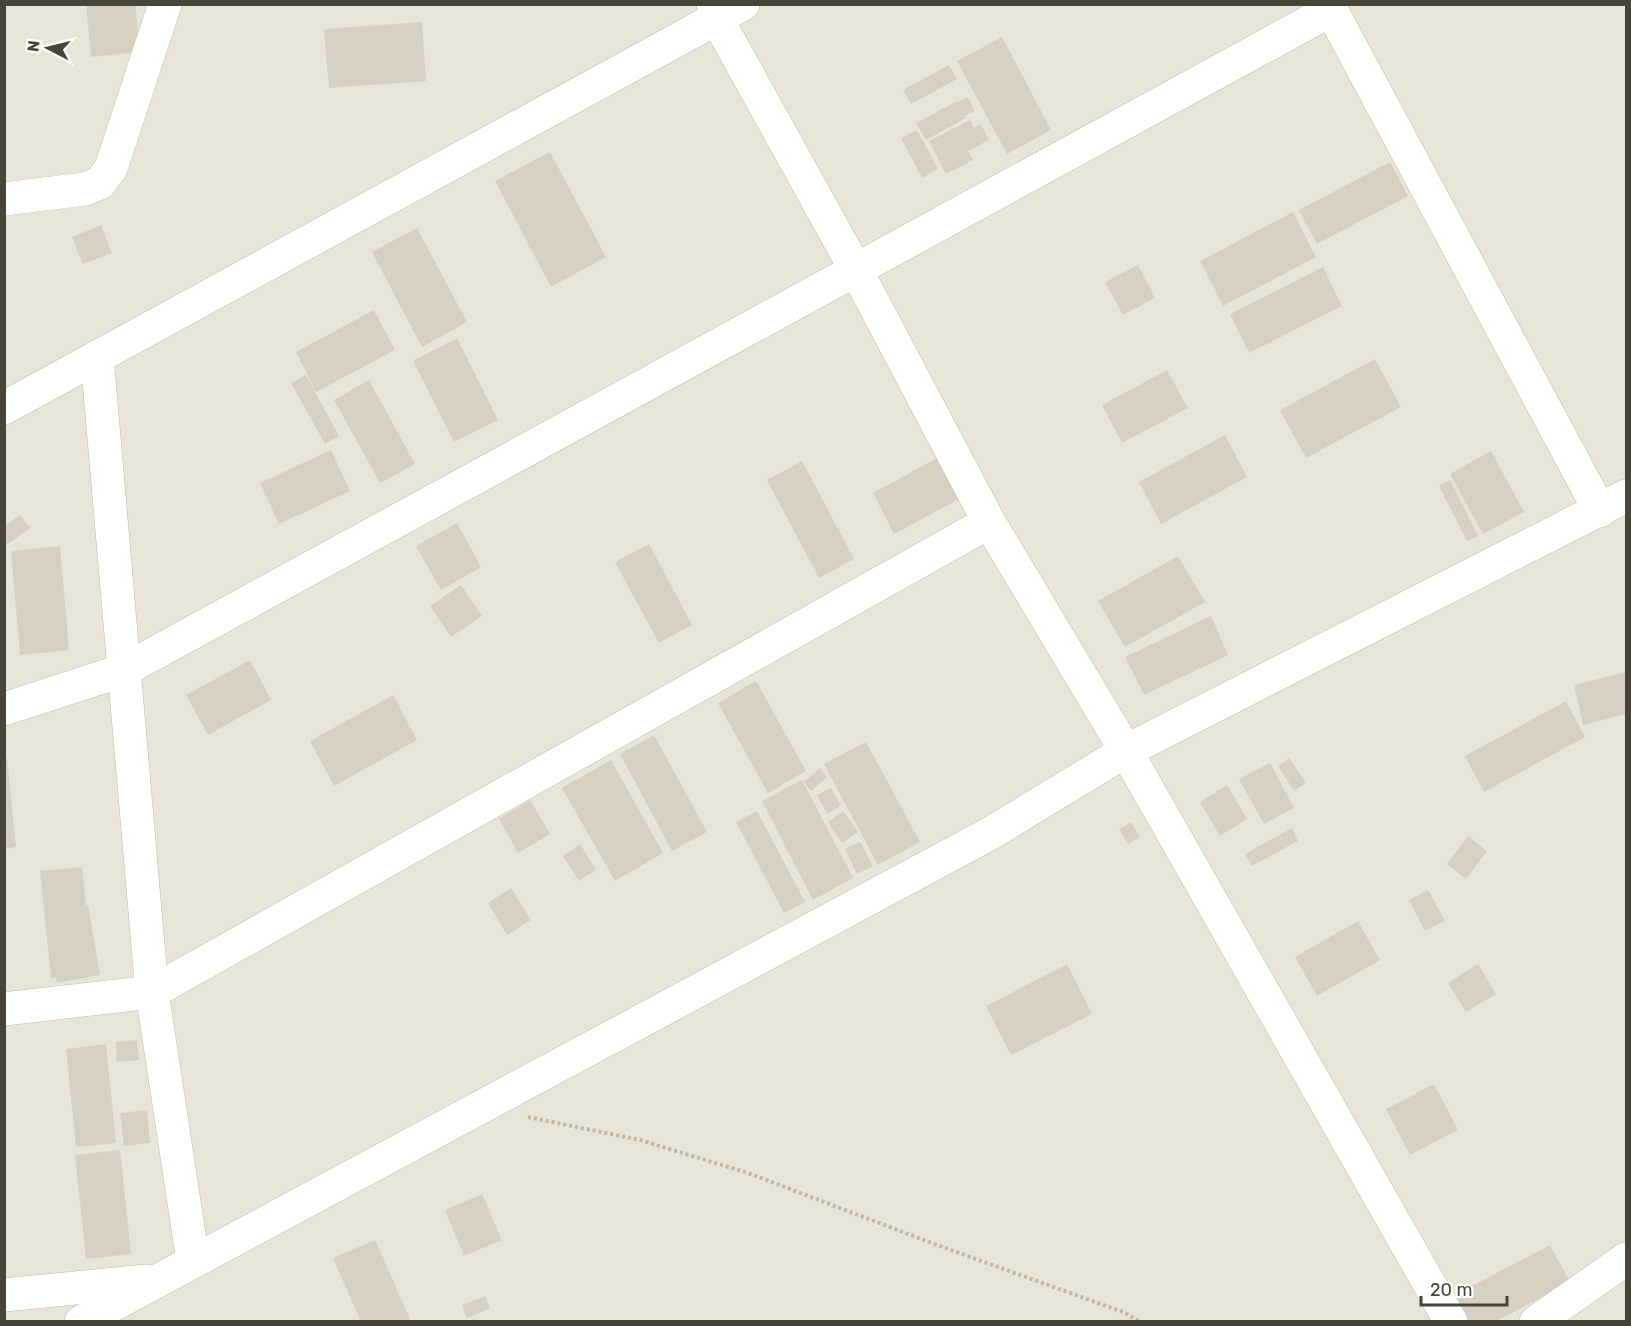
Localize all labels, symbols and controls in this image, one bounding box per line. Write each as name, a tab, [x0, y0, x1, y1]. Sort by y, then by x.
north arrow	[18, 18, 78, 78]
text: N	[23, 39, 44, 53]
scale bar	[1421, 1269, 1506, 1307]
text: 20 m	[1430, 1279, 1472, 1301]

